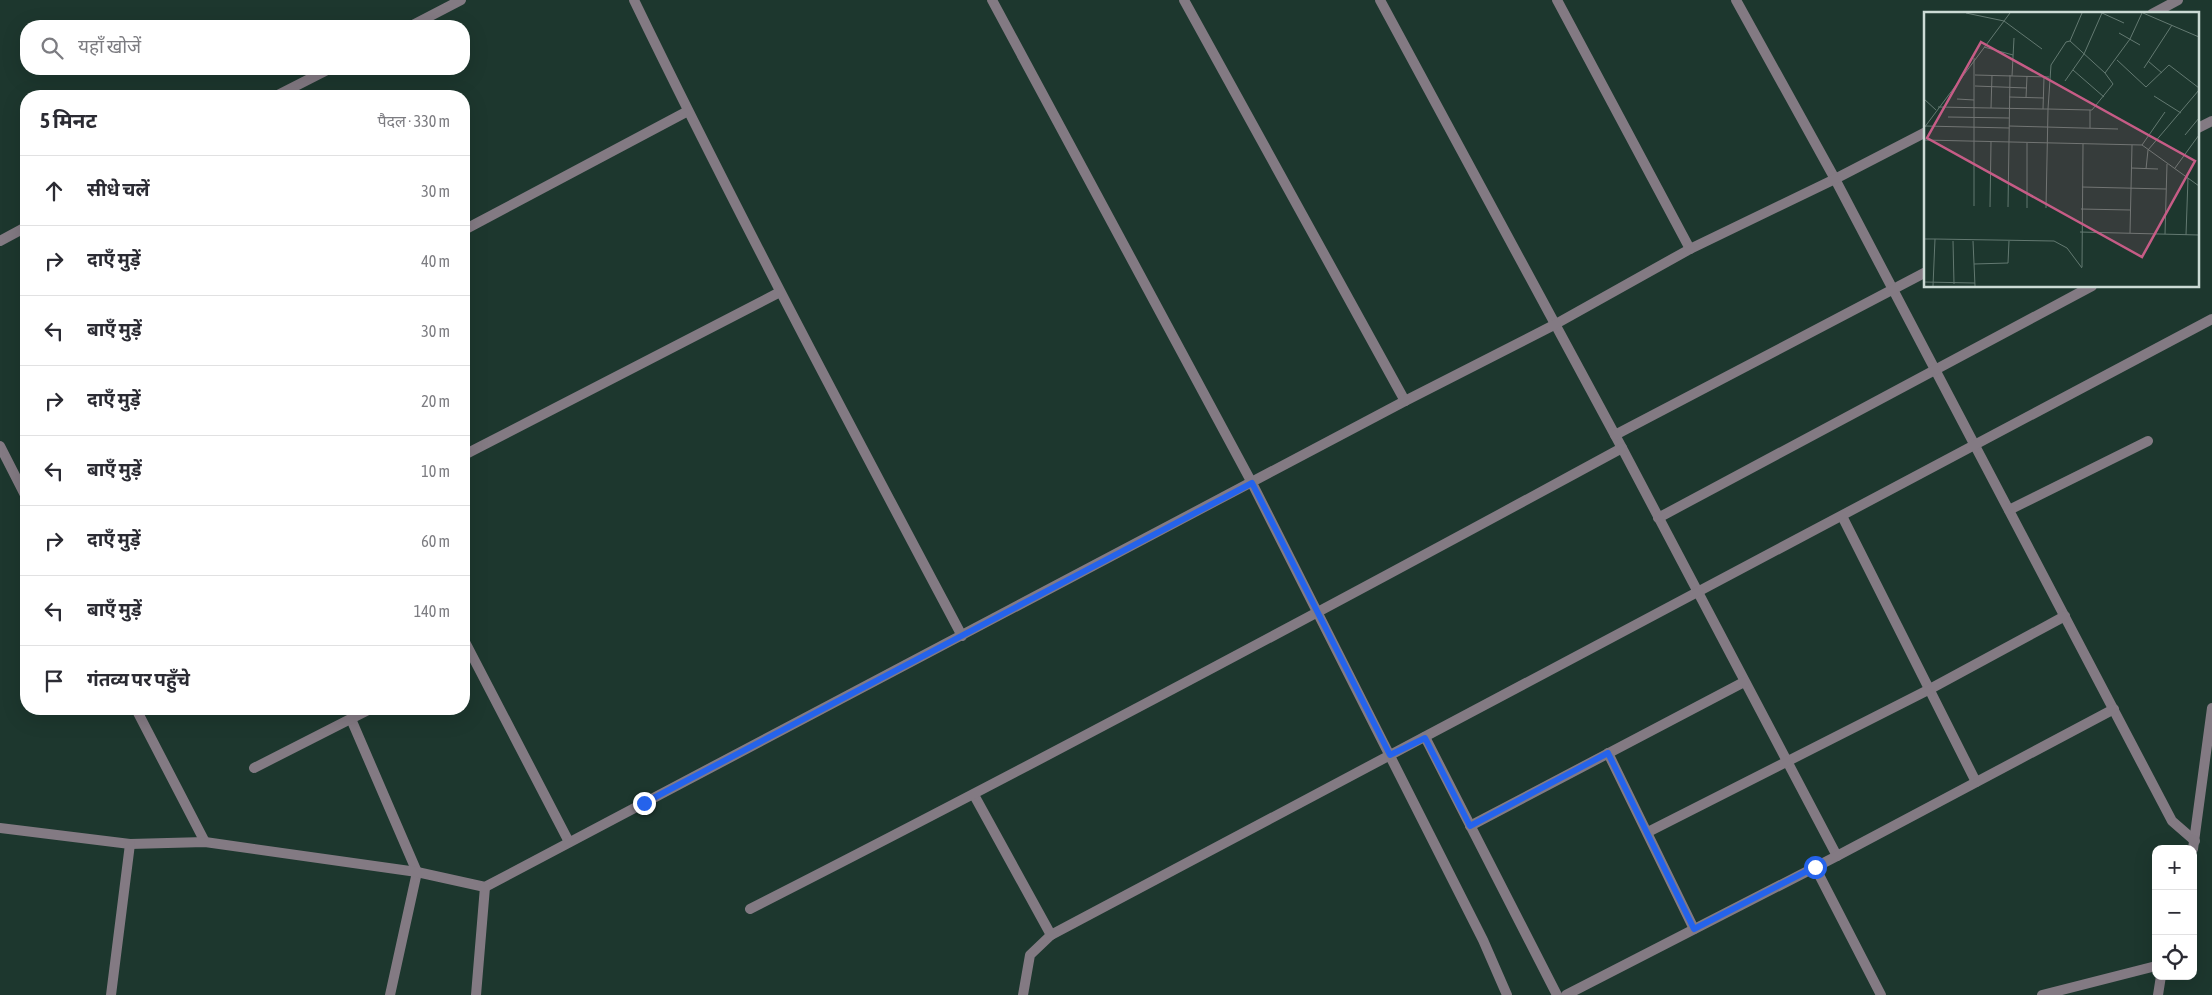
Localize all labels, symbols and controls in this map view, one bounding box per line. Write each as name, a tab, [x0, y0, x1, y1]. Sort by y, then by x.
inset map	[1924, 12, 2200, 288]
search box	[20, 20, 470, 75]
icon: search	[38, 34, 66, 62]
text: यहाँ खोजें	[78, 35, 141, 57]
text: 5 मिनट	[40, 108, 97, 132]
text: पैदल · 330 m	[377, 112, 450, 130]
icon: ahead	[40, 177, 68, 205]
text: सीधे चलें	[87, 178, 150, 200]
text: 30 m	[421, 182, 450, 200]
icon: right	[40, 247, 68, 275]
text: दाएँ मुड़ें	[87, 248, 141, 270]
text: 40 m	[421, 252, 450, 270]
icon: left	[40, 317, 68, 345]
text: बाएँ मुड़ें	[87, 318, 142, 340]
text: 30 m	[421, 322, 450, 340]
icon: right	[40, 387, 68, 415]
text: दाएँ मुड़ें	[87, 388, 141, 410]
text: 20 m	[421, 392, 450, 410]
icon: left	[40, 457, 68, 485]
text: बाएँ मुड़ें	[87, 458, 142, 480]
text: 10 m	[421, 462, 450, 480]
icon: right	[40, 527, 68, 555]
text: दाएँ मुड़ें	[87, 528, 141, 550]
text: 60 m	[421, 532, 450, 550]
icon: left	[40, 597, 68, 625]
text: बाएँ मुड़ें	[87, 598, 142, 620]
text: 140 m	[414, 602, 450, 620]
icon: arrive	[40, 667, 68, 695]
text: गंतव्य पर पहुँचे	[87, 668, 190, 690]
route end	[633, 792, 656, 815]
map controls	[2152, 845, 2197, 980]
button: +	[2152, 845, 2197, 890]
route start	[1804, 856, 1827, 879]
button: −	[2152, 890, 2197, 935]
button: locate	[2152, 935, 2197, 980]

